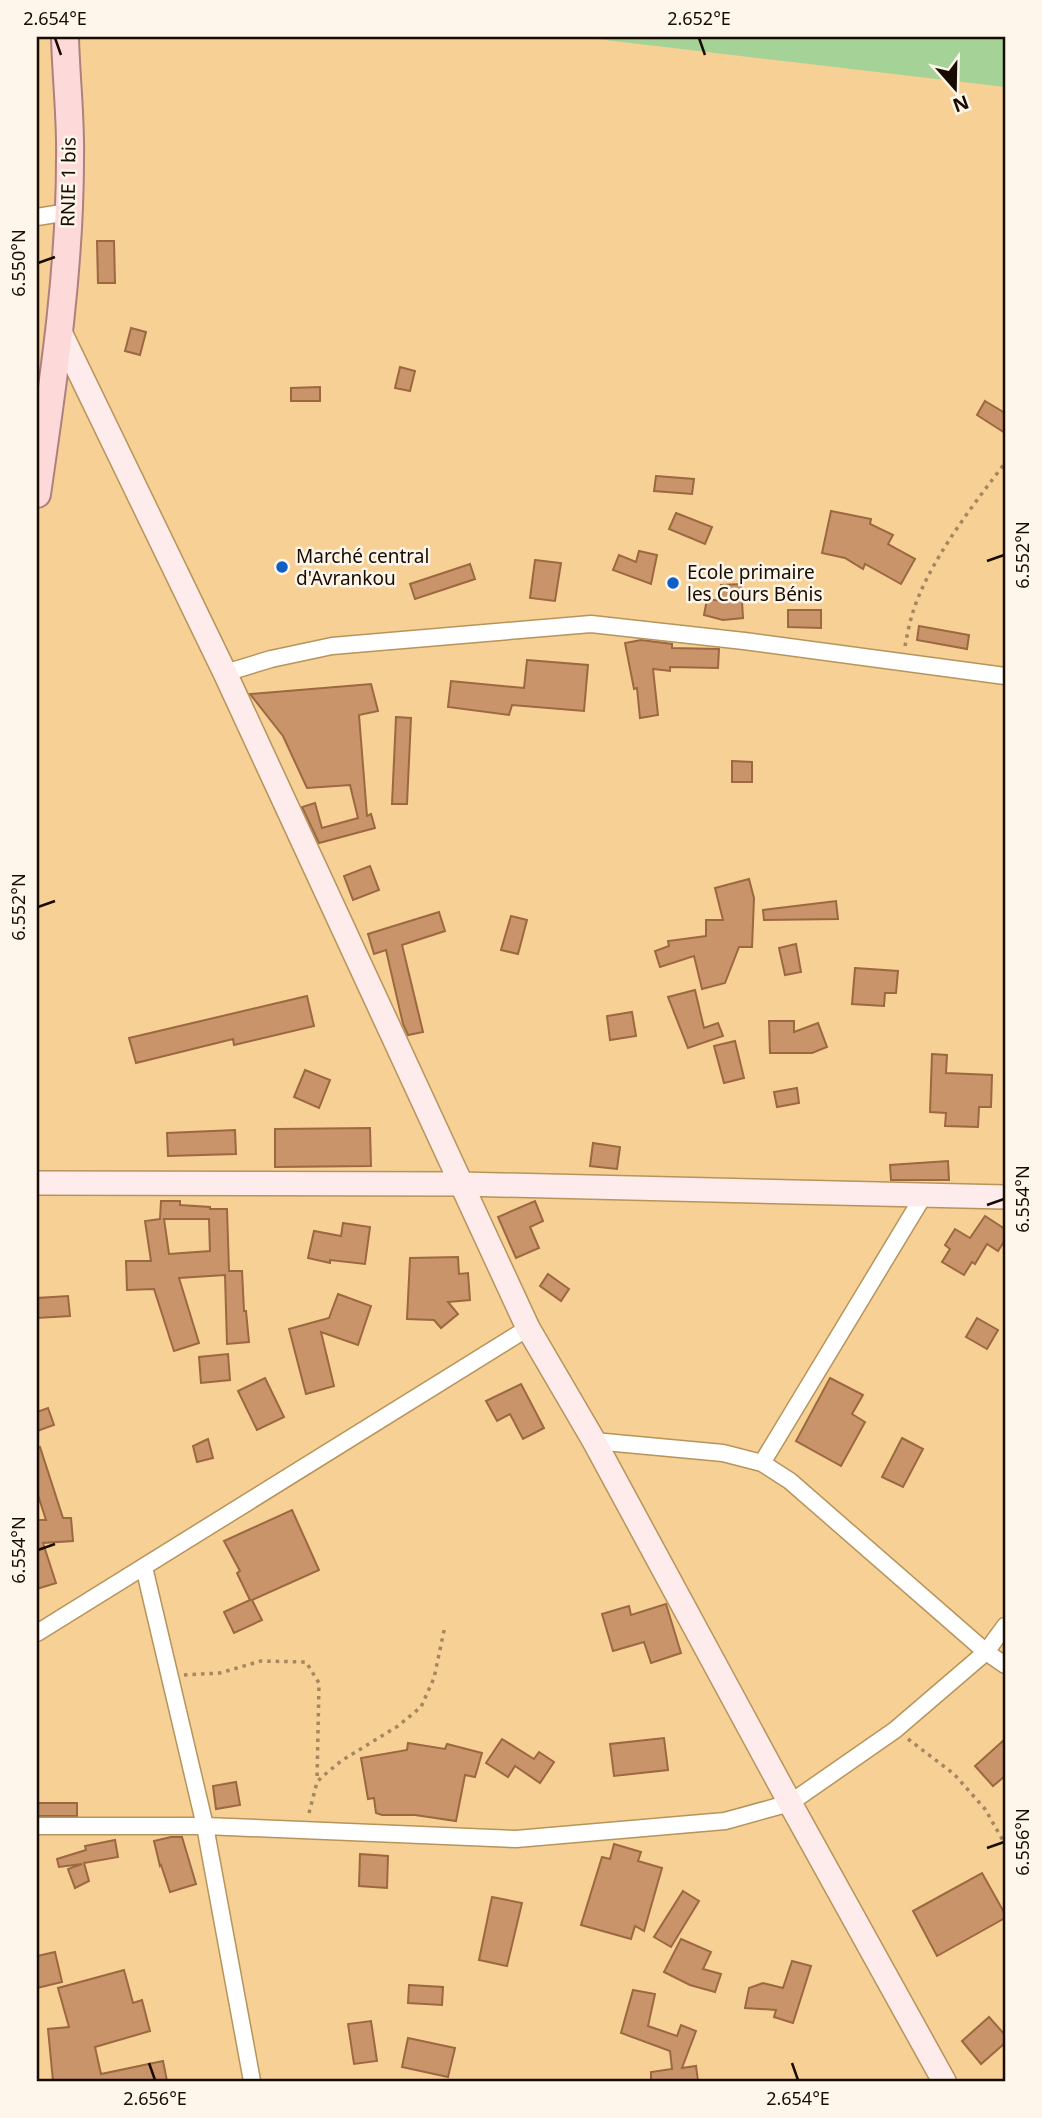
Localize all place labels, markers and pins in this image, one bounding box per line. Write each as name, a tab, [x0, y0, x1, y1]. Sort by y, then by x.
place label: Marché central d'Avrankou	[296, 543, 429, 591]
marker: Marché central d'Avrankou	[274, 559, 290, 575]
place label: Ecole primaire les Cours Bénis	[687, 559, 823, 607]
marker: Ecole primaire les Cours Bénis	[665, 575, 681, 591]

